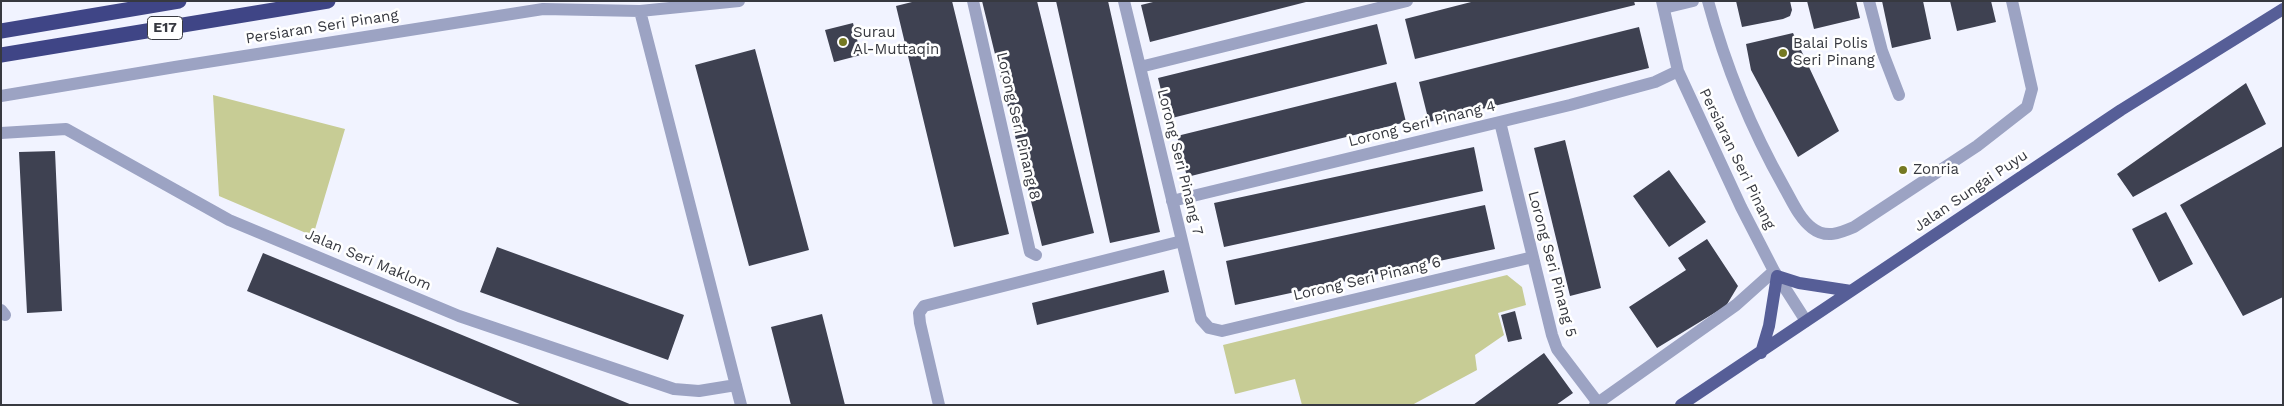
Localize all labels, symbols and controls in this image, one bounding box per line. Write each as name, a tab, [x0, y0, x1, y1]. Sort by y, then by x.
street label: Persiaran Seri Pinang	[244, 6, 400, 48]
road number: E17	[148, 16, 182, 40]
place label: Surau Al-Muttaqin	[853, 24, 939, 59]
place label: Balai Polis Seri Pinang	[1793, 35, 1875, 70]
marker: Surau Al-Muttaqin	[837, 36, 849, 48]
marker: Balai Polis Seri Pinang	[1777, 47, 1789, 59]
street label: Lorong Seri Pinang 8	[992, 50, 1044, 202]
street label: Persiaran Seri Pinang	[1695, 86, 1779, 232]
street label: Lorong Seri Pinang 7	[1153, 87, 1207, 237]
street label: Lorong Seri Pinang 4	[1347, 97, 1497, 151]
street label: Jalan Sungai Puyu	[1911, 146, 2031, 236]
place label: Zonria	[1913, 161, 1959, 179]
marker: Zonria	[1897, 164, 1909, 176]
street label: Lorong Seri Pinang 5	[1524, 189, 1580, 339]
street label: Jalan Seri Maklom	[302, 225, 434, 295]
street label: Lorong Seri Pinang 6	[1291, 253, 1443, 305]

